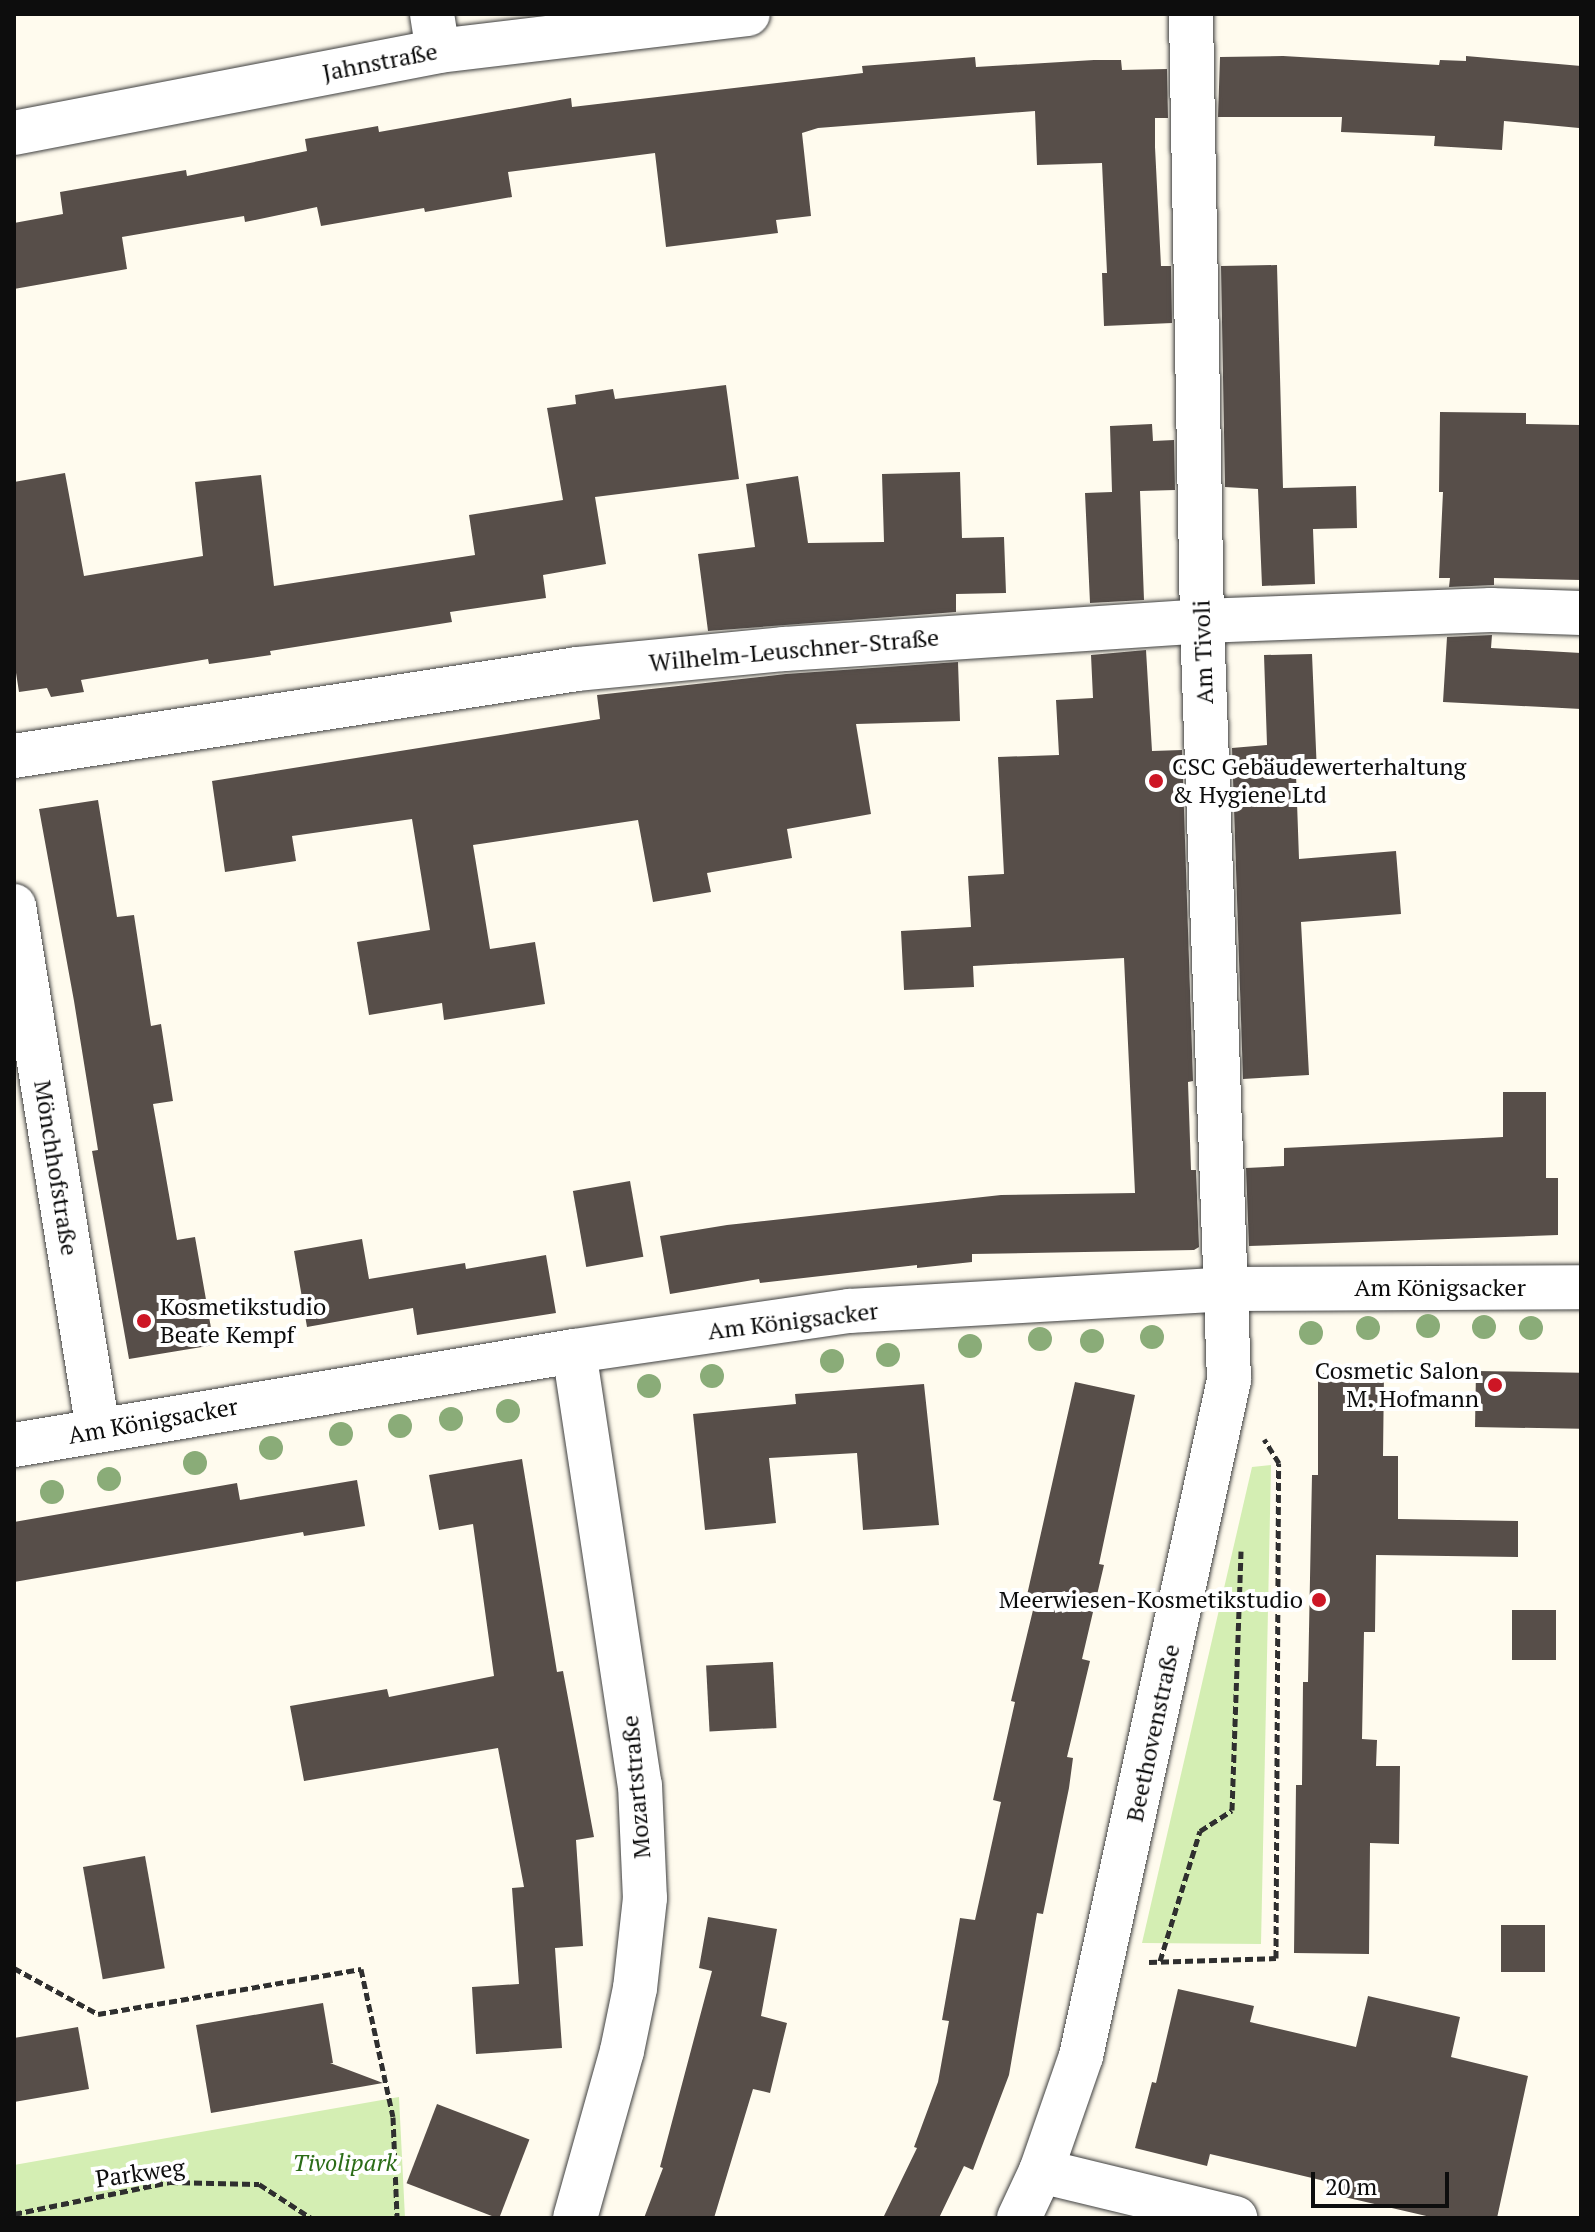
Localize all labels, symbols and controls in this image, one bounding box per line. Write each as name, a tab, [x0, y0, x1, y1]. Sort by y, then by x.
street label: Jahnstraße	[320, 37, 440, 87]
street label: Am Tivoli	[1187, 599, 1219, 705]
street label: Wilhelm-Leuschner-Straße	[648, 623, 940, 677]
place label: CSC Gebäudewerterhaltung & Hygiene Ltd	[1172, 753, 1466, 809]
marker: CSC Gebäudewerterhaltung & Hygiene Ltd	[1147, 772, 1165, 790]
street label: Mönchhofstraße	[28, 1078, 84, 1258]
street label: Am Königsacker	[1354, 1274, 1526, 1302]
place label: Kosmetikstudio Beate Kempf	[160, 1293, 326, 1349]
street label: Am Königsacker	[706, 1296, 880, 1346]
marker: Kosmetikstudio Beate Kempf	[135, 1312, 153, 1330]
place label: Cosmetic Salon M. Hofmann	[1315, 1357, 1479, 1413]
marker: Cosmetic Salon M. Hofmann	[1486, 1376, 1504, 1394]
street label: Am Königsacker	[66, 1392, 240, 1450]
place label: Meerwiesen-Kosmetikstudio	[999, 1586, 1303, 1614]
marker: Meerwiesen-Kosmetikstudio	[1310, 1591, 1328, 1609]
street label: Beethovenstraße	[1120, 1642, 1186, 1824]
street label: Mozartstraße	[615, 1714, 657, 1860]
park label: Tivolipark	[293, 2149, 397, 2177]
street label: Parkweg	[94, 2152, 186, 2194]
scale bar	[1315, 2156, 1453, 2206]
text: 20 m	[1325, 2170, 1377, 2202]

